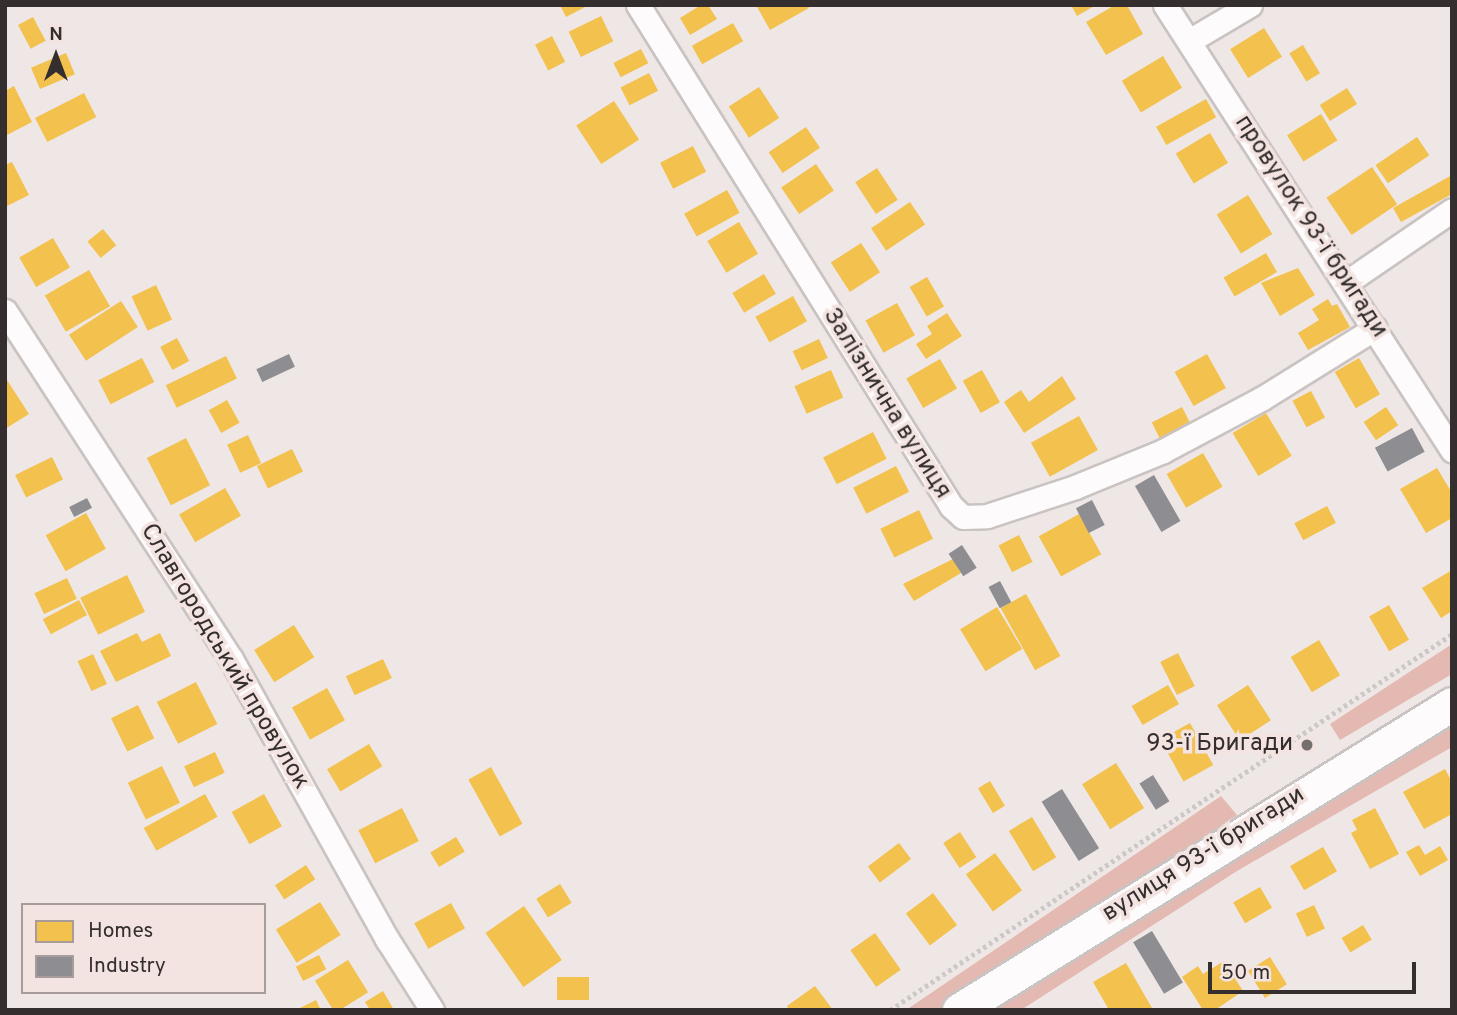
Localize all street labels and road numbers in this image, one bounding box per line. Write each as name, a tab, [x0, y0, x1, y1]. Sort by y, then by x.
street label: провулок 93-ї бригади	[1227, 110, 1393, 344]
street label: Залізнична вулиця	[816, 303, 956, 505]
street label: Славгородський провулок	[133, 519, 315, 795]
street label: вулиця 93-ї бригади	[1098, 781, 1310, 929]

